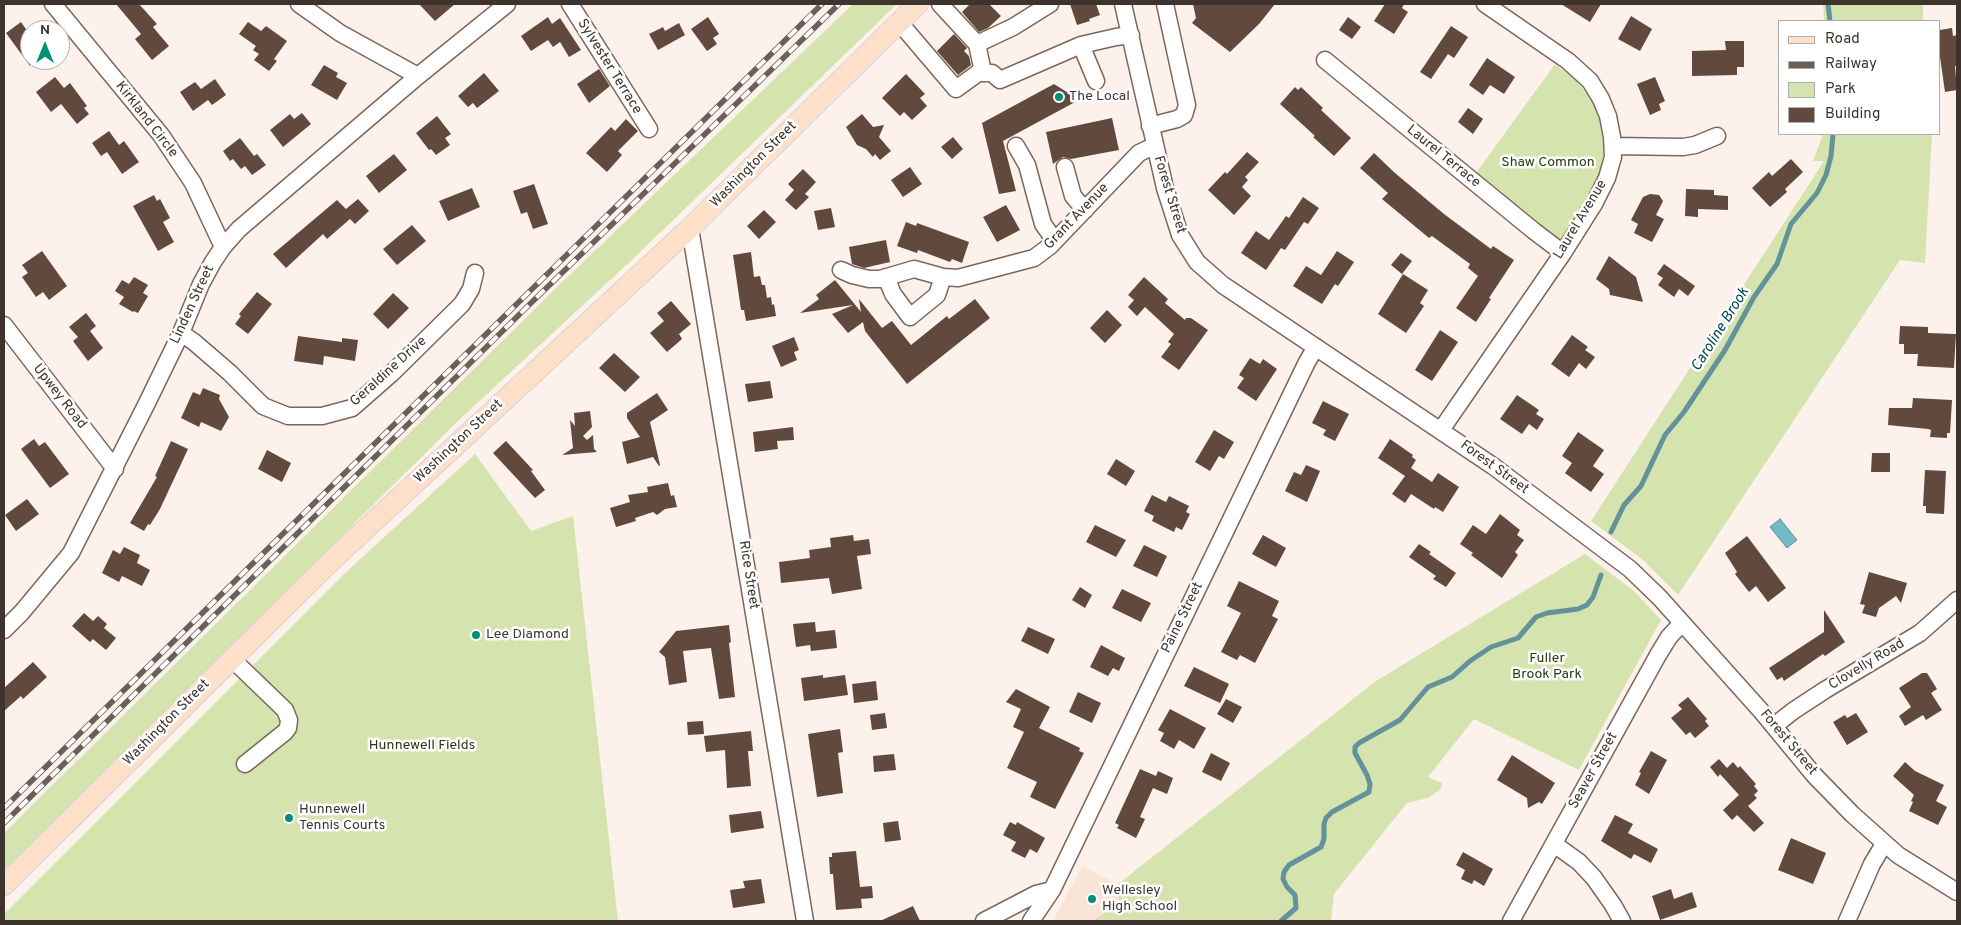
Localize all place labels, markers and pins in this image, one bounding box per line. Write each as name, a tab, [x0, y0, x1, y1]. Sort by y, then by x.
place label: The Local	[1069, 89, 1130, 105]
marker: The Local	[1053, 91, 1065, 103]
place label: Lee Diamond	[486, 627, 569, 643]
marker: Lee Diamond	[470, 629, 482, 641]
place label: Hunnewell Tennis Courts	[299, 802, 385, 834]
marker: Hunnewell Tennis Courts	[283, 812, 295, 824]
place label: Wellesley High School	[1102, 883, 1177, 916]
marker: Wellesley High School	[1086, 893, 1098, 905]

